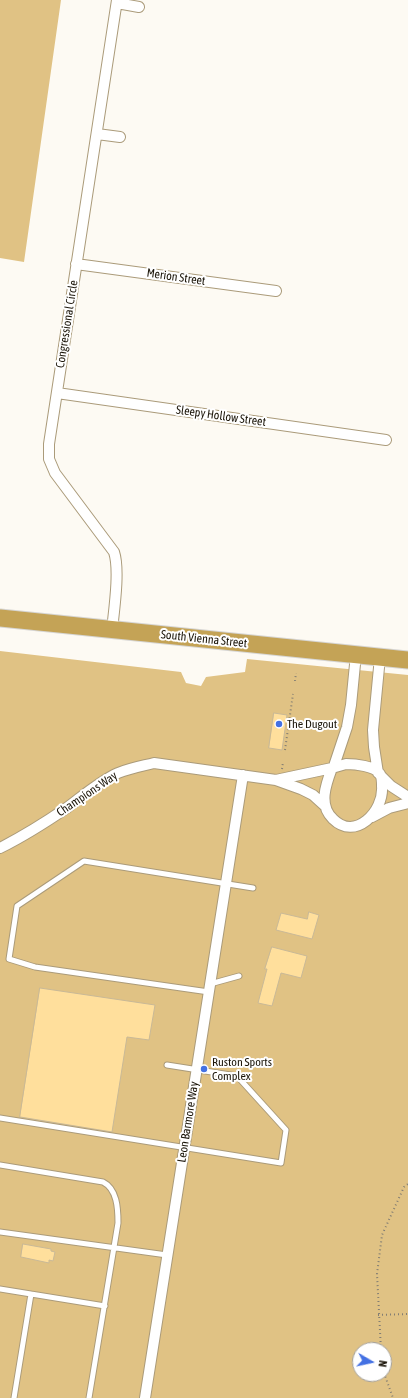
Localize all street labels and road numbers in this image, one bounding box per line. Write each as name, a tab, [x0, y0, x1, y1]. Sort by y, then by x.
street label: Merion Street	[146, 266, 206, 288]
street label: Congressional Circle	[53, 279, 81, 369]
street label: Sleepy Hollow Street	[175, 403, 267, 429]
street label: South Vienna Street	[160, 627, 248, 651]
street label: Champions Way	[54, 768, 120, 820]
street label: Leon Barmore Way	[174, 1081, 202, 1163]

